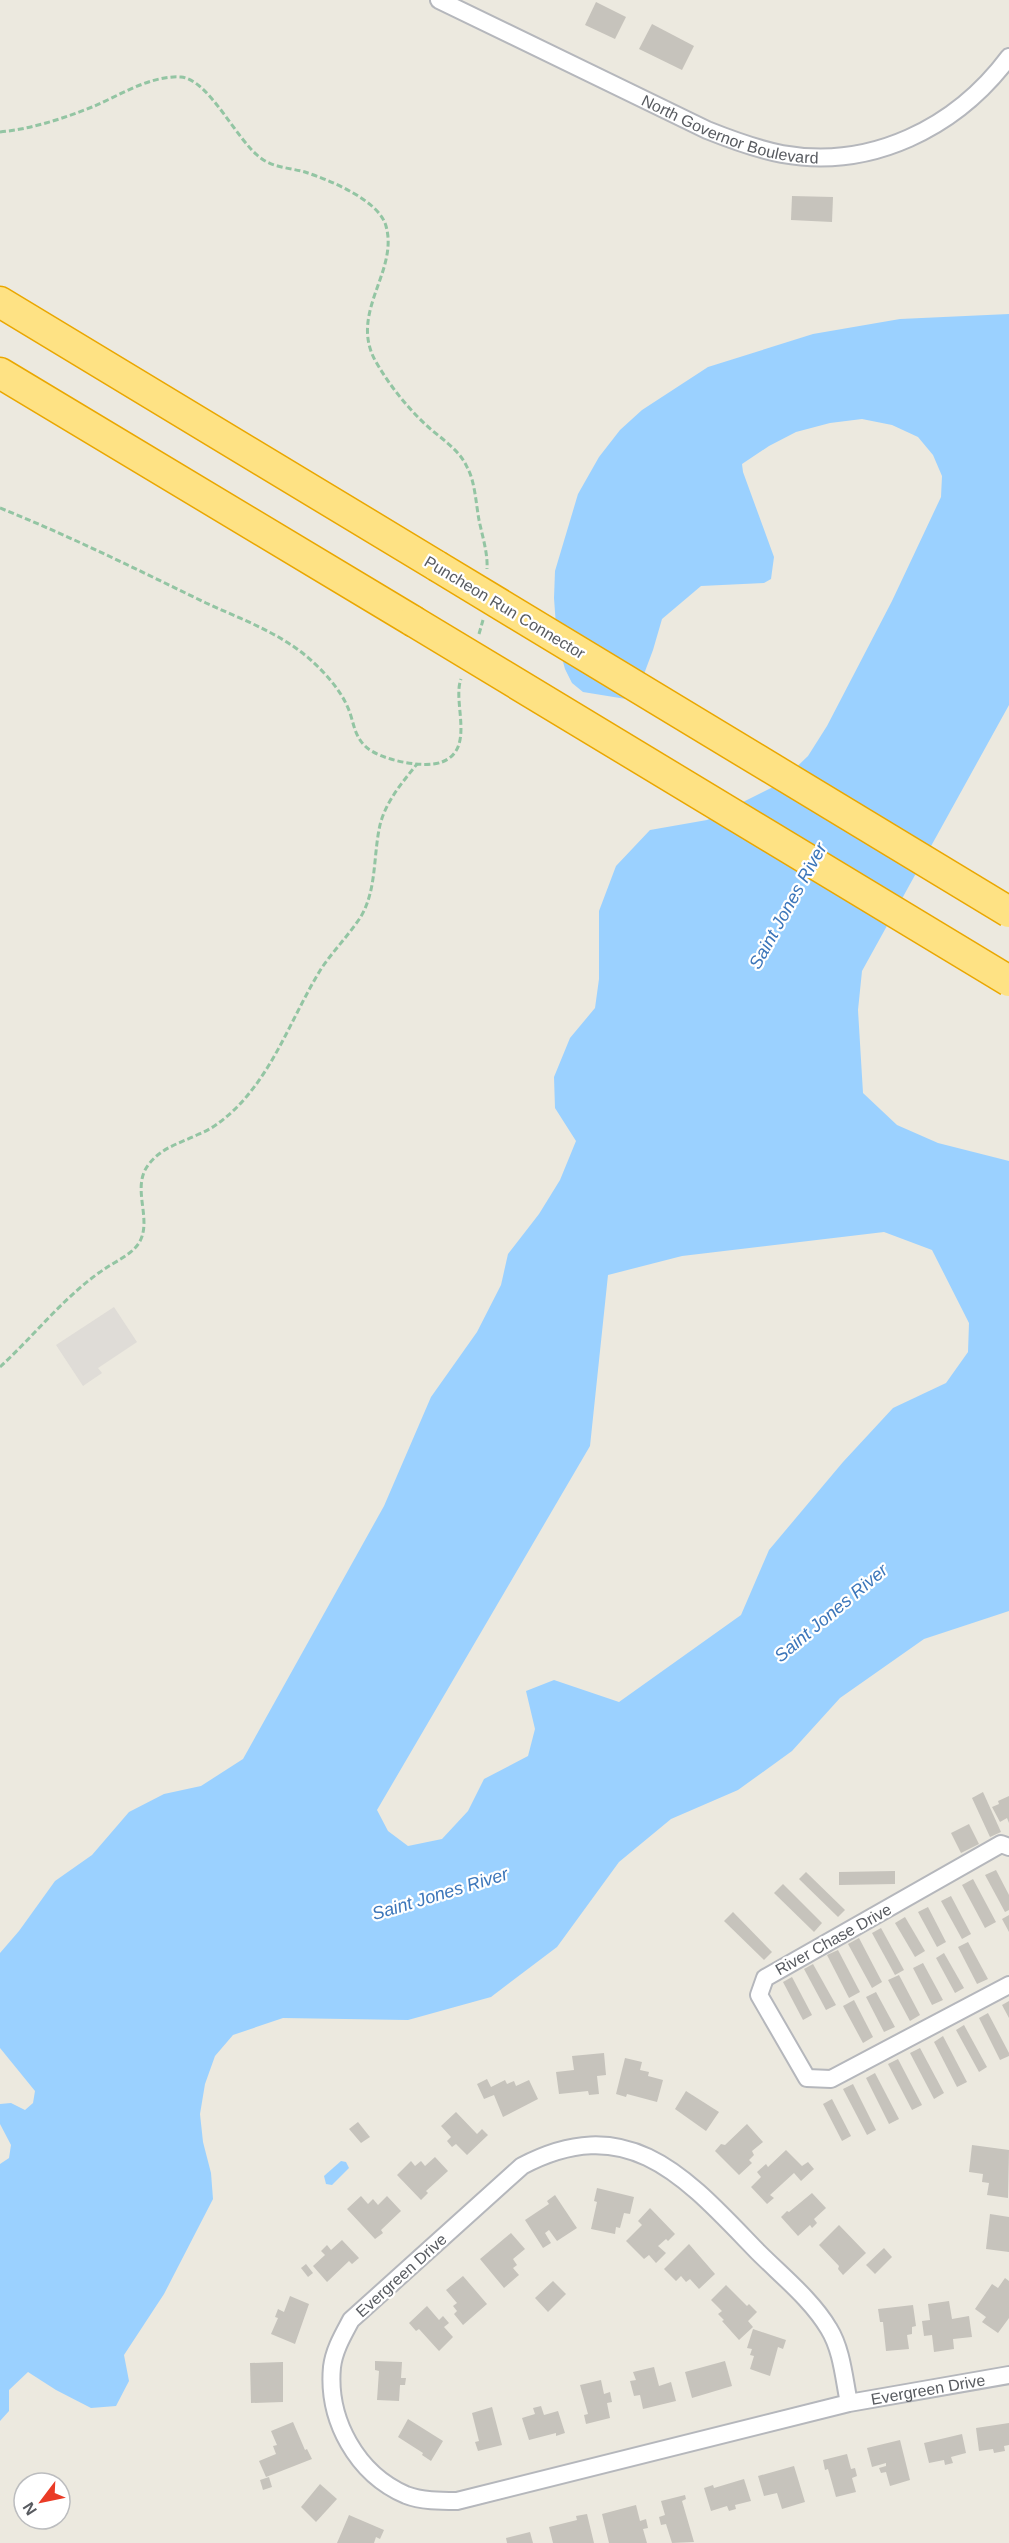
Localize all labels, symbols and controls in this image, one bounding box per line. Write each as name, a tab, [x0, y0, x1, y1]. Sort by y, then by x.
street label: North Governor Boulevard	[639, 92, 819, 166]
street label: Puncheon Run Connector	[421, 553, 589, 662]
water label: Saint Jones River	[745, 839, 831, 973]
water label: Saint Jones River	[771, 1559, 892, 1666]
water label: Saint Jones River	[370, 1864, 511, 1924]
street label: River Chase Drive	[772, 1900, 894, 1978]
street label: Evergreen Drive	[353, 2230, 450, 2320]
street label: Evergreen Drive	[870, 2371, 987, 2408]
north arrow	[12, 2471, 72, 2531]
text: N	[19, 2499, 40, 2518]

